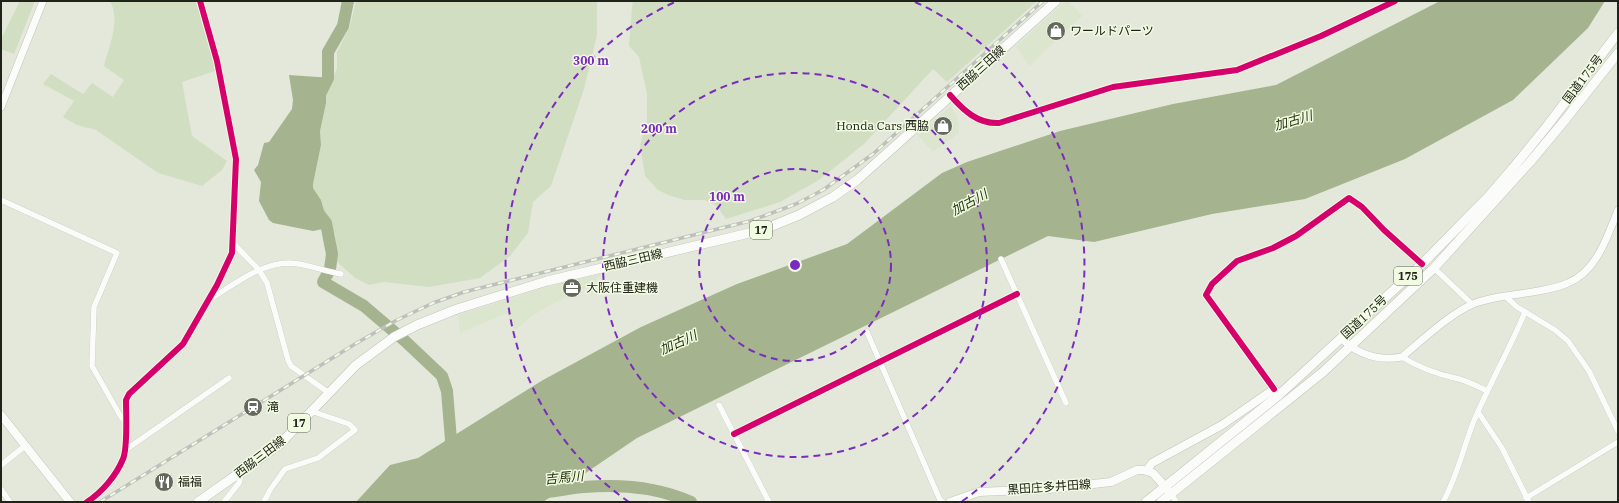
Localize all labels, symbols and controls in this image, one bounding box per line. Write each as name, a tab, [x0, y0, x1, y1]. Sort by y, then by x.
shop icon: ワールドパーツ	[1045, 20, 1067, 42]
place label: ワールドパーツ	[1070, 23, 1154, 38]
street label: 西脇三田線	[953, 42, 1008, 93]
street label: 国道175号	[1559, 51, 1606, 106]
text: 300 m	[573, 53, 609, 68]
water label: 加古川	[1272, 106, 1316, 134]
shop icon: Honda Cars 西脇	[932, 115, 954, 137]
place label: Honda Cars 西脇	[836, 118, 929, 133]
text: 200 m	[641, 121, 677, 136]
water label: 加古川	[948, 185, 992, 219]
text: 100 m	[709, 189, 745, 204]
road number: 17	[750, 221, 772, 239]
street label: 西脇三田線	[602, 245, 664, 274]
centre of rings	[788, 258, 802, 272]
road number: 175	[1394, 267, 1422, 285]
office icon: 大阪住重建機	[561, 277, 583, 299]
place label: 大阪住重建機	[586, 280, 658, 295]
street label: 国道175号	[1337, 292, 1390, 342]
water label: 加古川	[657, 326, 701, 358]
station icon: 滝	[242, 396, 264, 418]
place label: 滝	[267, 399, 279, 414]
road number: 17	[288, 414, 310, 432]
street label: 西脇三田線	[231, 433, 288, 481]
water label: 吉馬川	[544, 467, 586, 488]
restaurant icon: 福福	[153, 471, 175, 493]
place label: 福福	[178, 474, 202, 489]
street label: 黒田庄多井田線	[1007, 476, 1091, 497]

